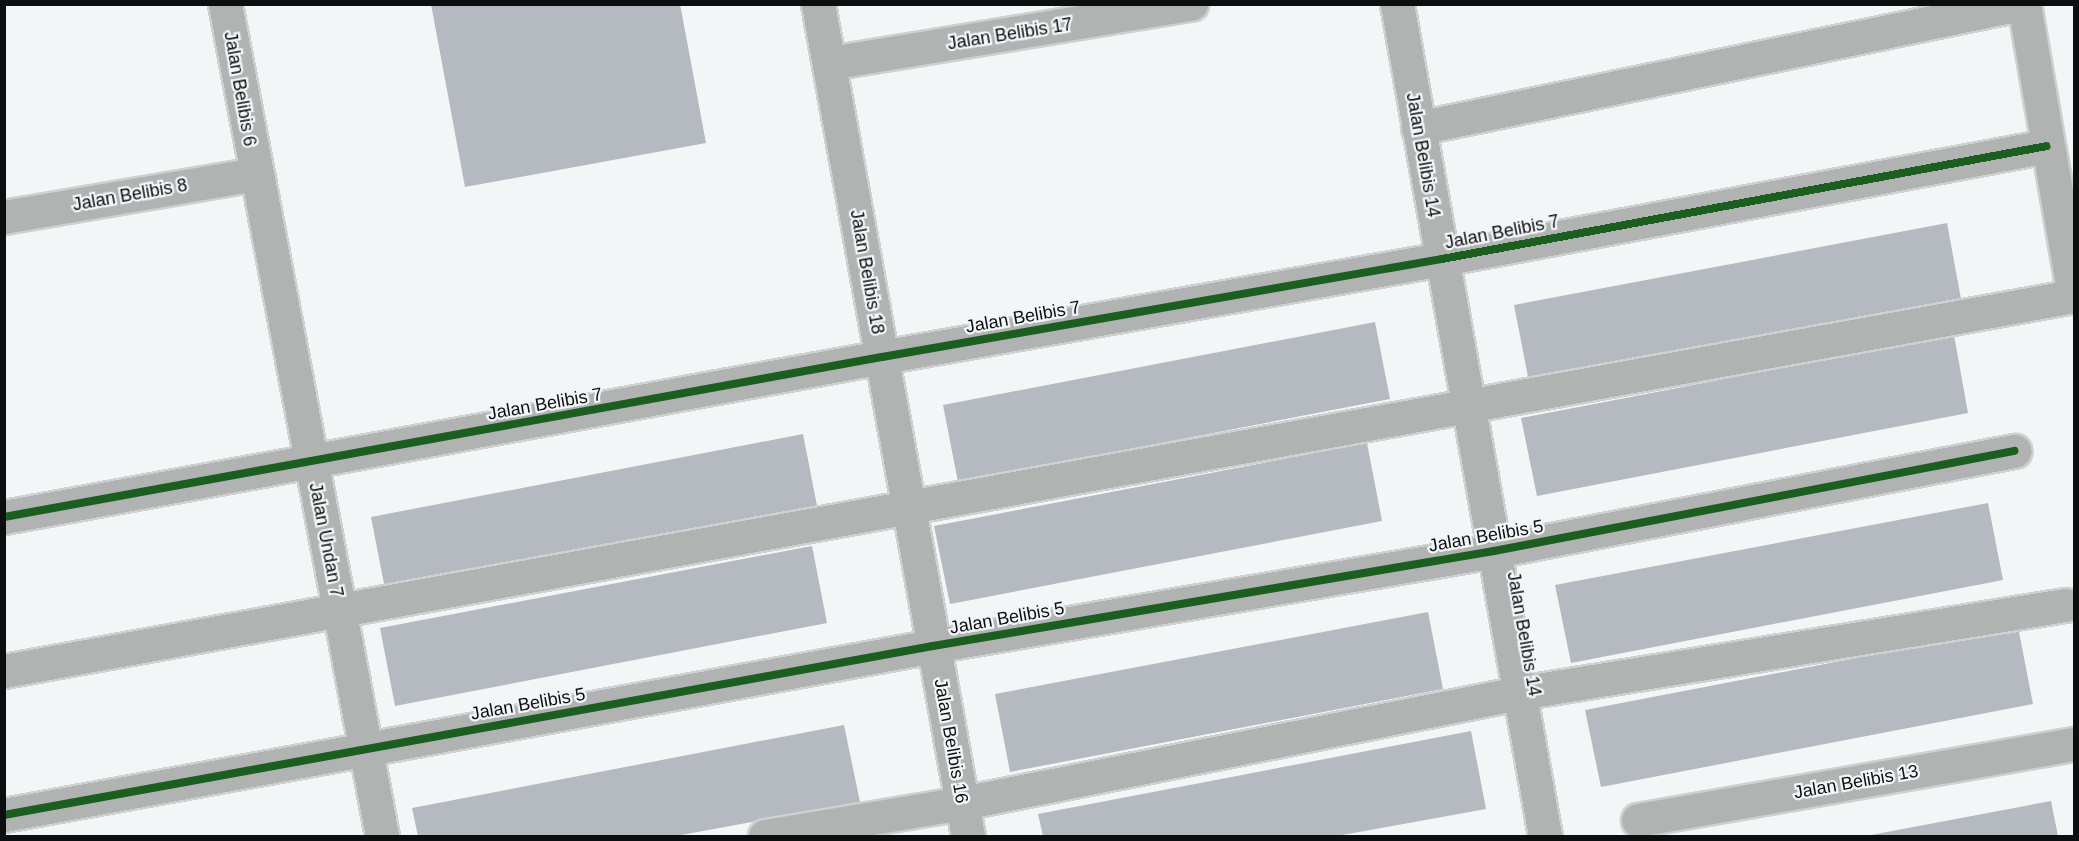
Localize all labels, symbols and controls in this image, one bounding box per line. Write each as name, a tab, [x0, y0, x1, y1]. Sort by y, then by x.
street label: Jalan Belibis 17	[946, 13, 1074, 55]
street label: Jalan Belibis 6	[219, 30, 261, 148]
street label: Jalan Belibis 14	[1401, 91, 1445, 219]
street label: Jalan Belibis 8	[71, 174, 189, 216]
street label: Jalan Belibis 18	[845, 208, 889, 336]
street label: Jalan Belibis 7	[1443, 210, 1561, 254]
street label: Jalan Belibis 7	[964, 296, 1082, 338]
street label: Jalan Belibis 7	[486, 383, 604, 425]
street label: Jalan Undan 7	[304, 481, 348, 599]
street label: Jalan Belibis 5	[1427, 515, 1545, 557]
street label: Jalan Belibis 14	[1502, 570, 1546, 698]
street label: Jalan Belibis 5	[948, 597, 1066, 639]
street label: Jalan Belibis 16	[929, 677, 973, 805]
street label: Jalan Belibis 5	[469, 683, 587, 725]
street label: Jalan Belibis 13	[1792, 760, 1920, 804]

